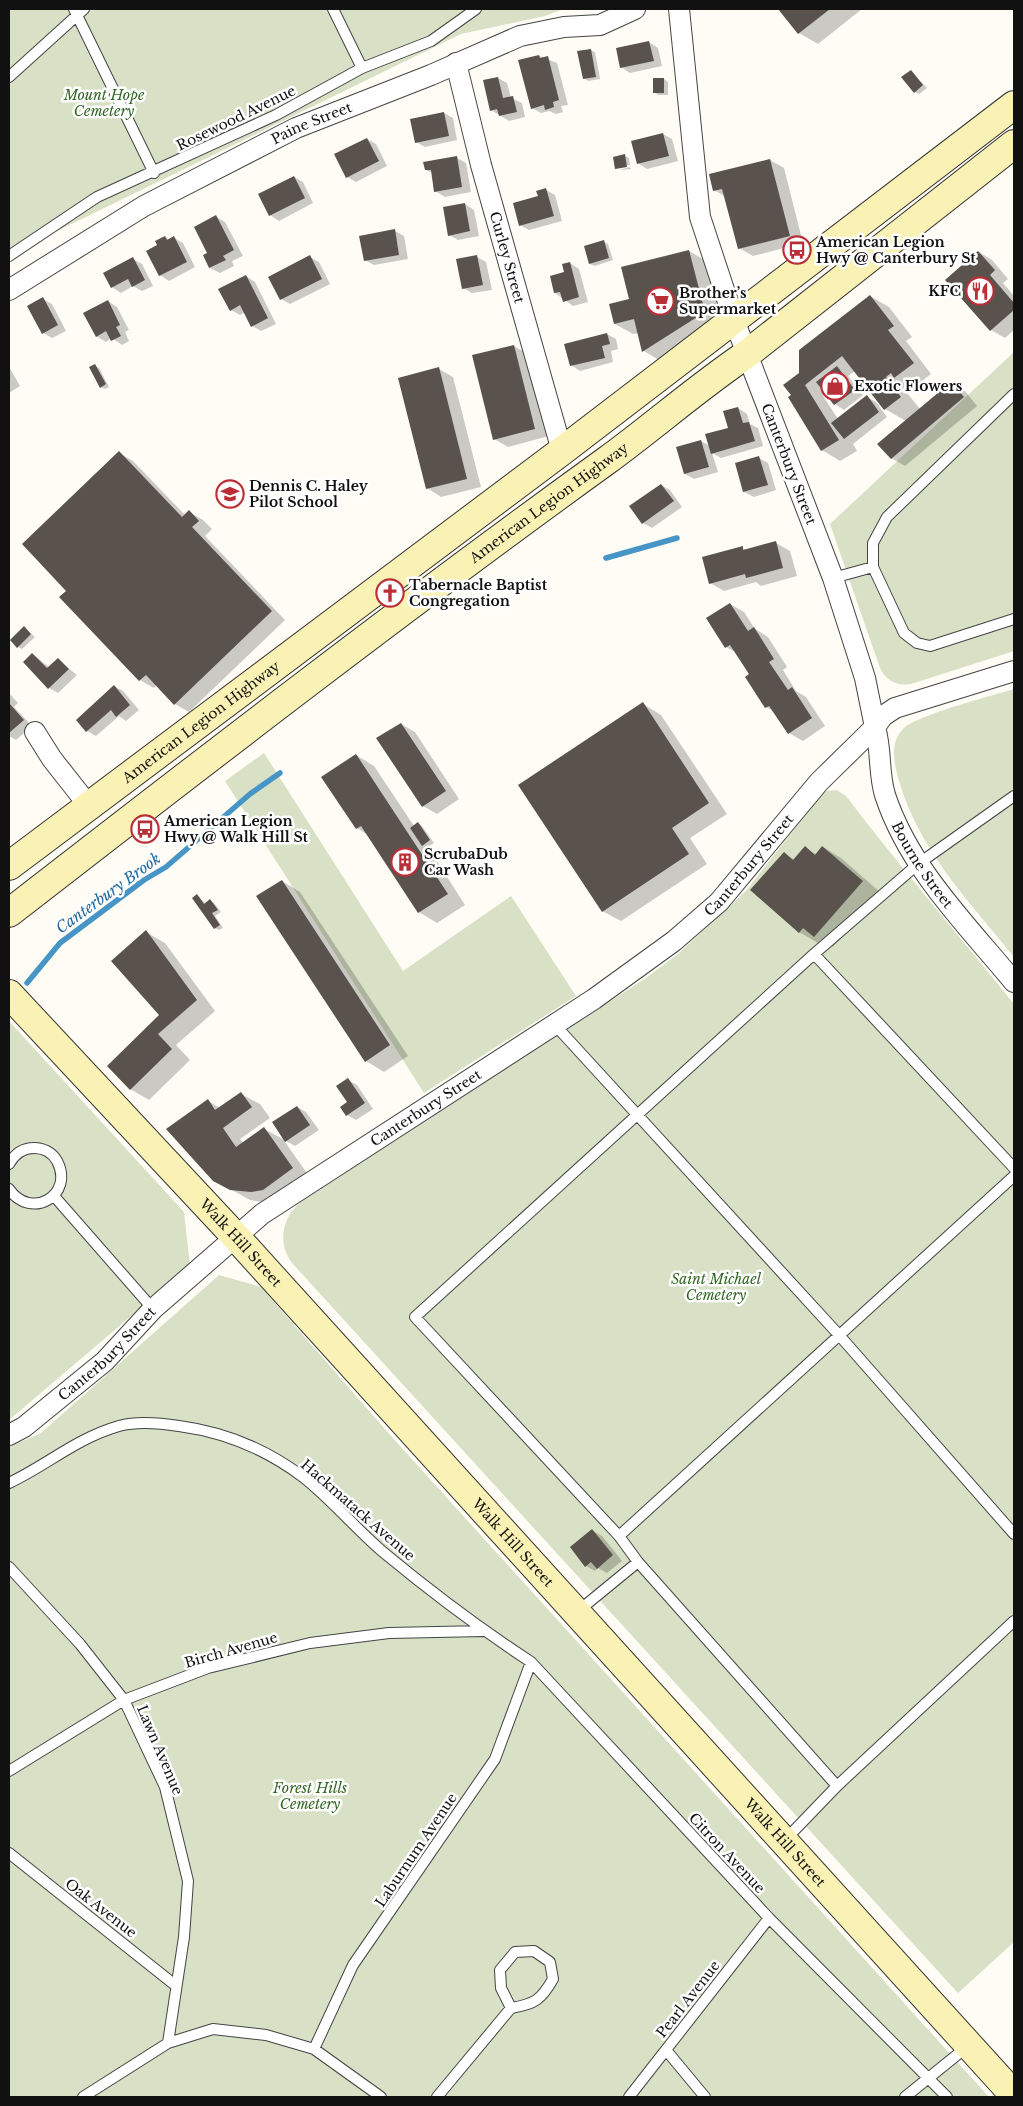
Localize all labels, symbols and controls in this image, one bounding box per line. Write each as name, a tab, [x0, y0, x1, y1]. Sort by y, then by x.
street label: Rosewood Avenue	[173, 81, 299, 155]
park label: Mount Hope Cemetery	[63, 86, 145, 120]
street label: Paine Street	[268, 98, 355, 148]
street label: Curley Street	[486, 209, 529, 306]
place label: American Legion Hwy @ Canterbury St	[815, 233, 976, 267]
bus stop icon: American Legion Hwy @ Canterbury St	[782, 235, 812, 265]
restaurant icon: KFC	[965, 276, 995, 306]
place label: KFC	[928, 282, 961, 300]
place label: Brother’s Supermarket	[679, 284, 777, 318]
supermarket icon: Brother’s Supermarket	[645, 286, 675, 316]
shop icon: Exotic Flowers	[820, 371, 850, 401]
place label: Exotic Flowers	[854, 377, 963, 395]
street label: Canterbury Street	[758, 401, 821, 528]
street label: American Legion Highway	[465, 439, 632, 568]
place label: Dennis C. Haley Pilot School	[249, 477, 369, 511]
school or university icon: Dennis C. Haley Pilot School	[215, 479, 245, 509]
place label: Tabernacle Baptist Congregation	[409, 576, 548, 610]
church icon: Tabernacle Baptist Congregation	[375, 578, 405, 608]
street label: American Legion Highway	[118, 657, 283, 787]
street label: Canterbury Street	[700, 810, 798, 920]
place label: American Legion Hwy @ Walk Hill St	[163, 812, 309, 846]
bus stop icon: American Legion Hwy @ Walk Hill St	[130, 814, 160, 844]
street label: Bourne Street	[888, 819, 957, 912]
place label: ScrubaDub Car Wash	[424, 845, 508, 879]
building icon: ScrubaDub Car Wash	[390, 847, 420, 877]
water label: Canterbury Brook	[52, 849, 164, 937]
street label: Canterbury Street	[367, 1065, 485, 1150]
street label: Walk Hill Street	[195, 1194, 286, 1291]
park label: Saint Michael Cemetery	[671, 1270, 762, 1304]
street label: Canterbury Street	[55, 1302, 160, 1404]
street label: Hackmatack Avenue	[297, 1456, 419, 1564]
street label: Walk Hill Street	[468, 1494, 558, 1591]
street label: Birch Avenue	[182, 1628, 280, 1672]
street label: Lawn Avenue	[133, 1702, 187, 1798]
park label: Forest Hills Cemetery	[272, 1779, 347, 1813]
street label: Laburnum Avenue	[371, 1789, 461, 1911]
street label: Walk Hill Street	[740, 1794, 830, 1891]
street label: Citron Avenue	[685, 1809, 769, 1897]
street label: Oak Avenue	[62, 1874, 140, 1942]
street label: Pearl Avenue	[652, 1957, 724, 2041]

